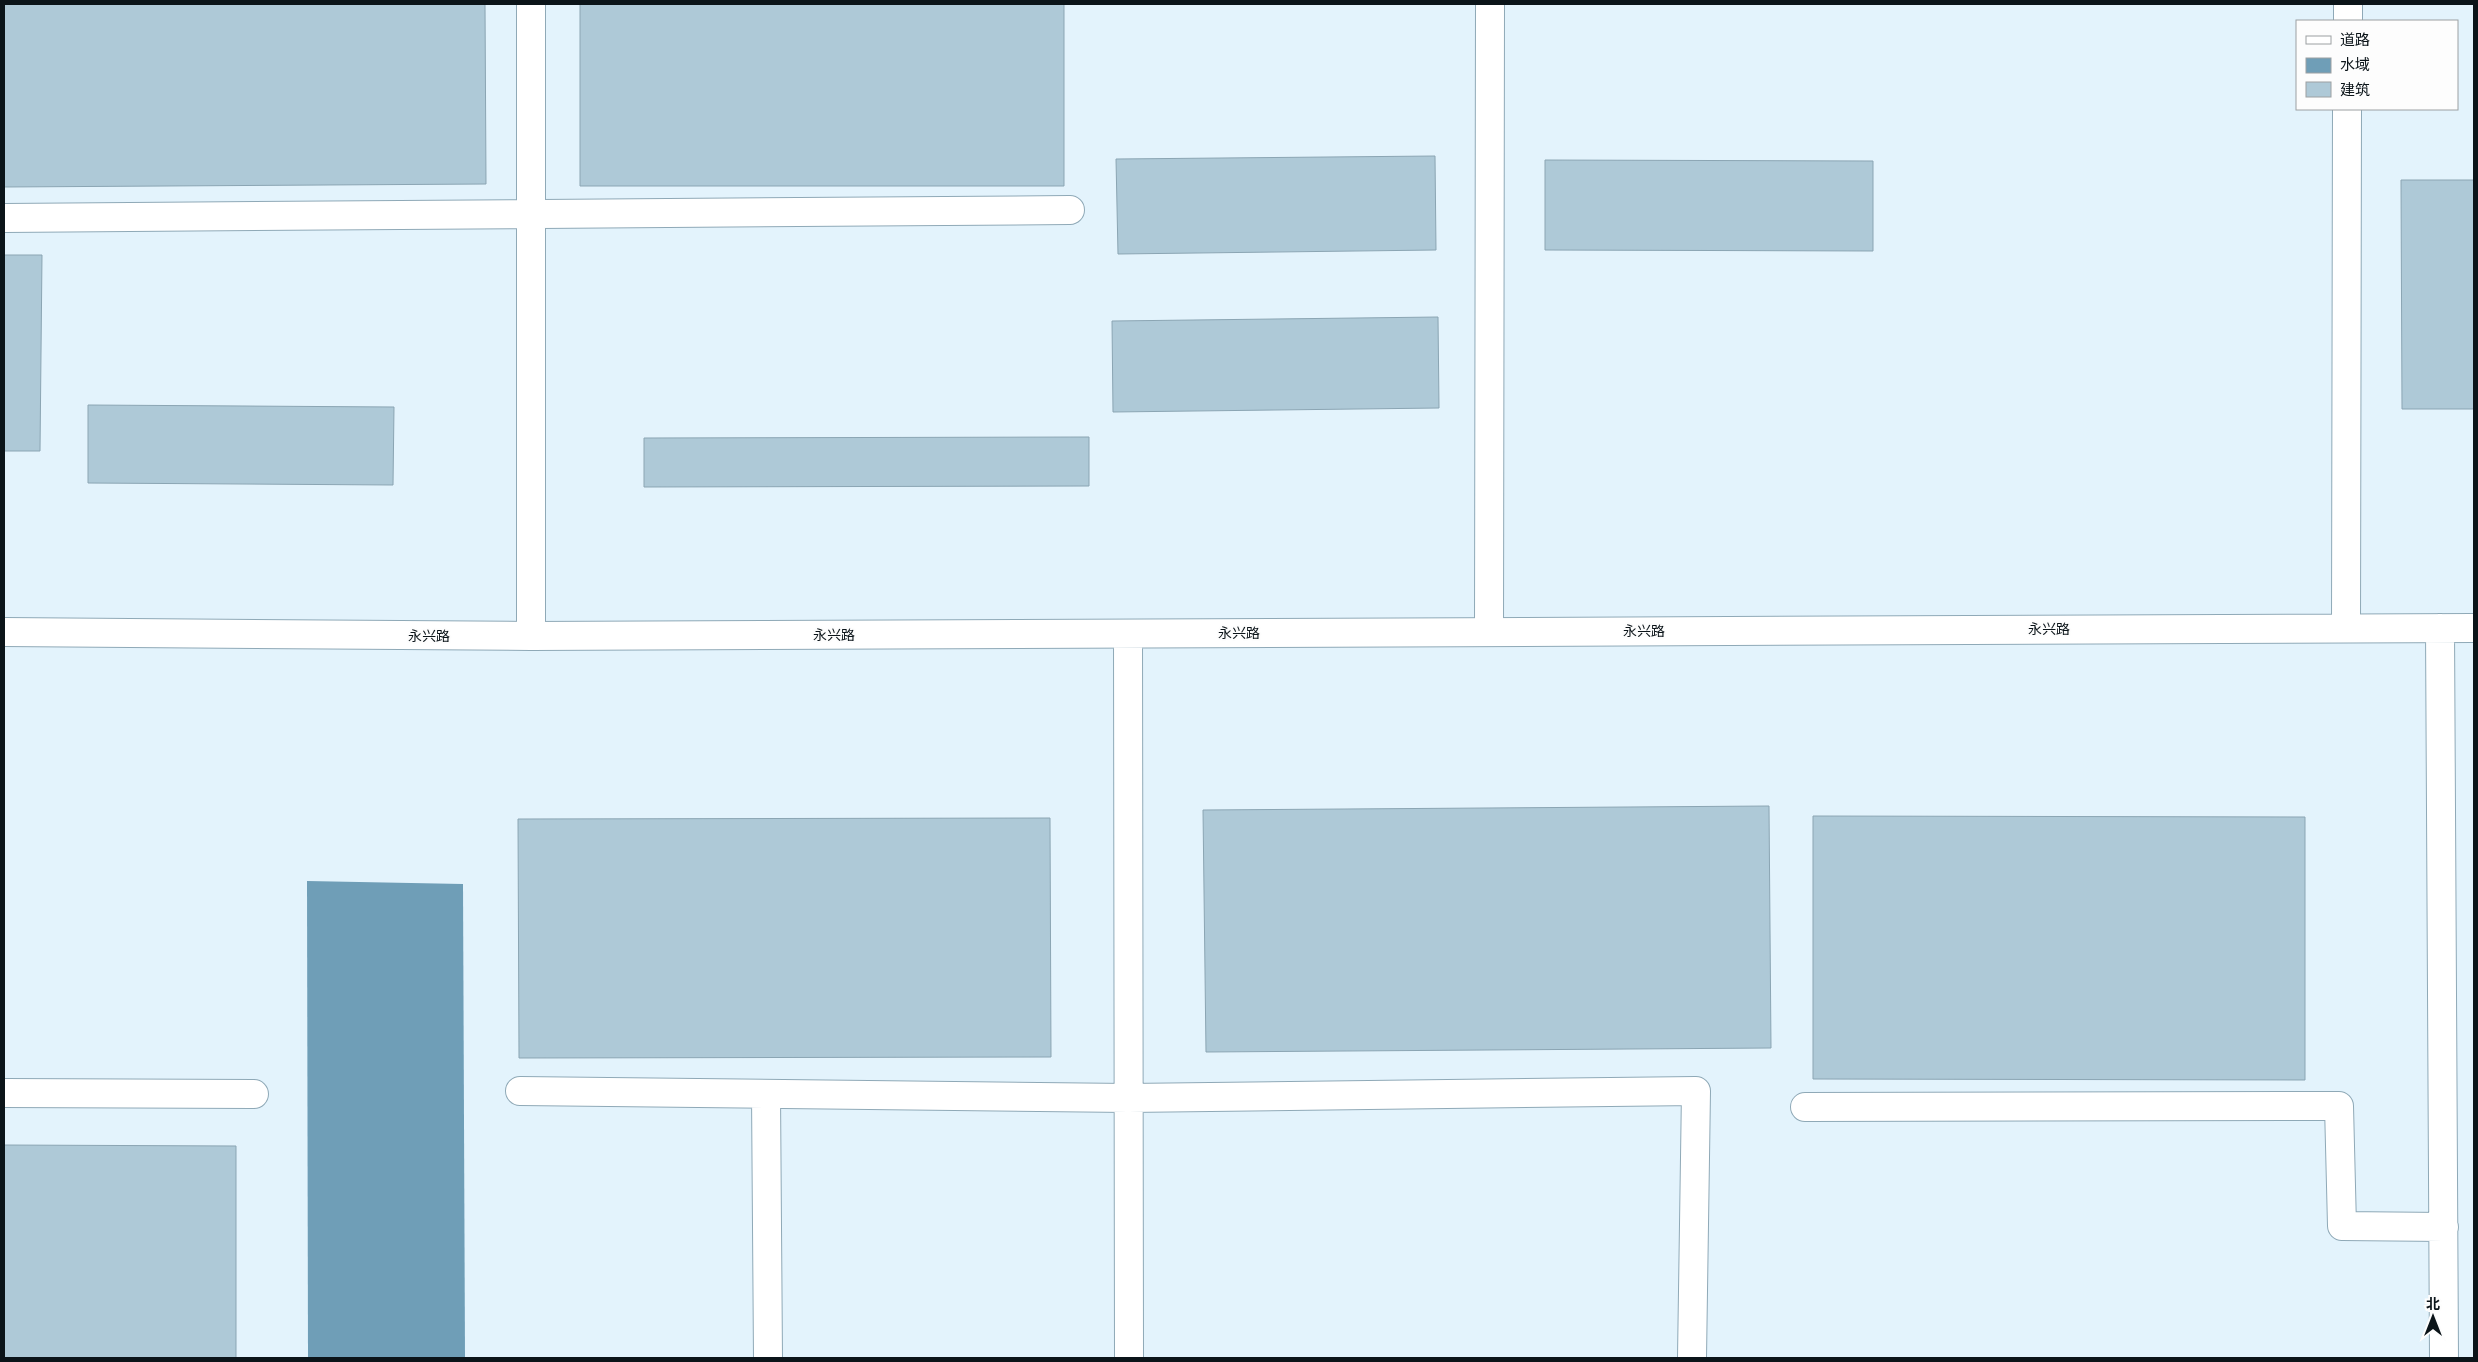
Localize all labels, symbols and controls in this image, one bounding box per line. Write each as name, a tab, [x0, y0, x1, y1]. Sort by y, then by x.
legend	[2296, 20, 2458, 110]
text: 道路	[2340, 31, 2370, 49]
text: 水域	[2340, 56, 2370, 74]
text: 建筑	[2340, 81, 2370, 99]
street label: 永兴路	[2028, 621, 2070, 638]
street label: 永兴路	[1623, 623, 1665, 640]
street label: 永兴路	[1218, 625, 1260, 642]
street label: 永兴路	[813, 627, 855, 644]
street label: 永兴路	[408, 628, 450, 645]
north arrow	[2408, 1292, 2458, 1342]
text: 北	[2426, 1296, 2440, 1313]

